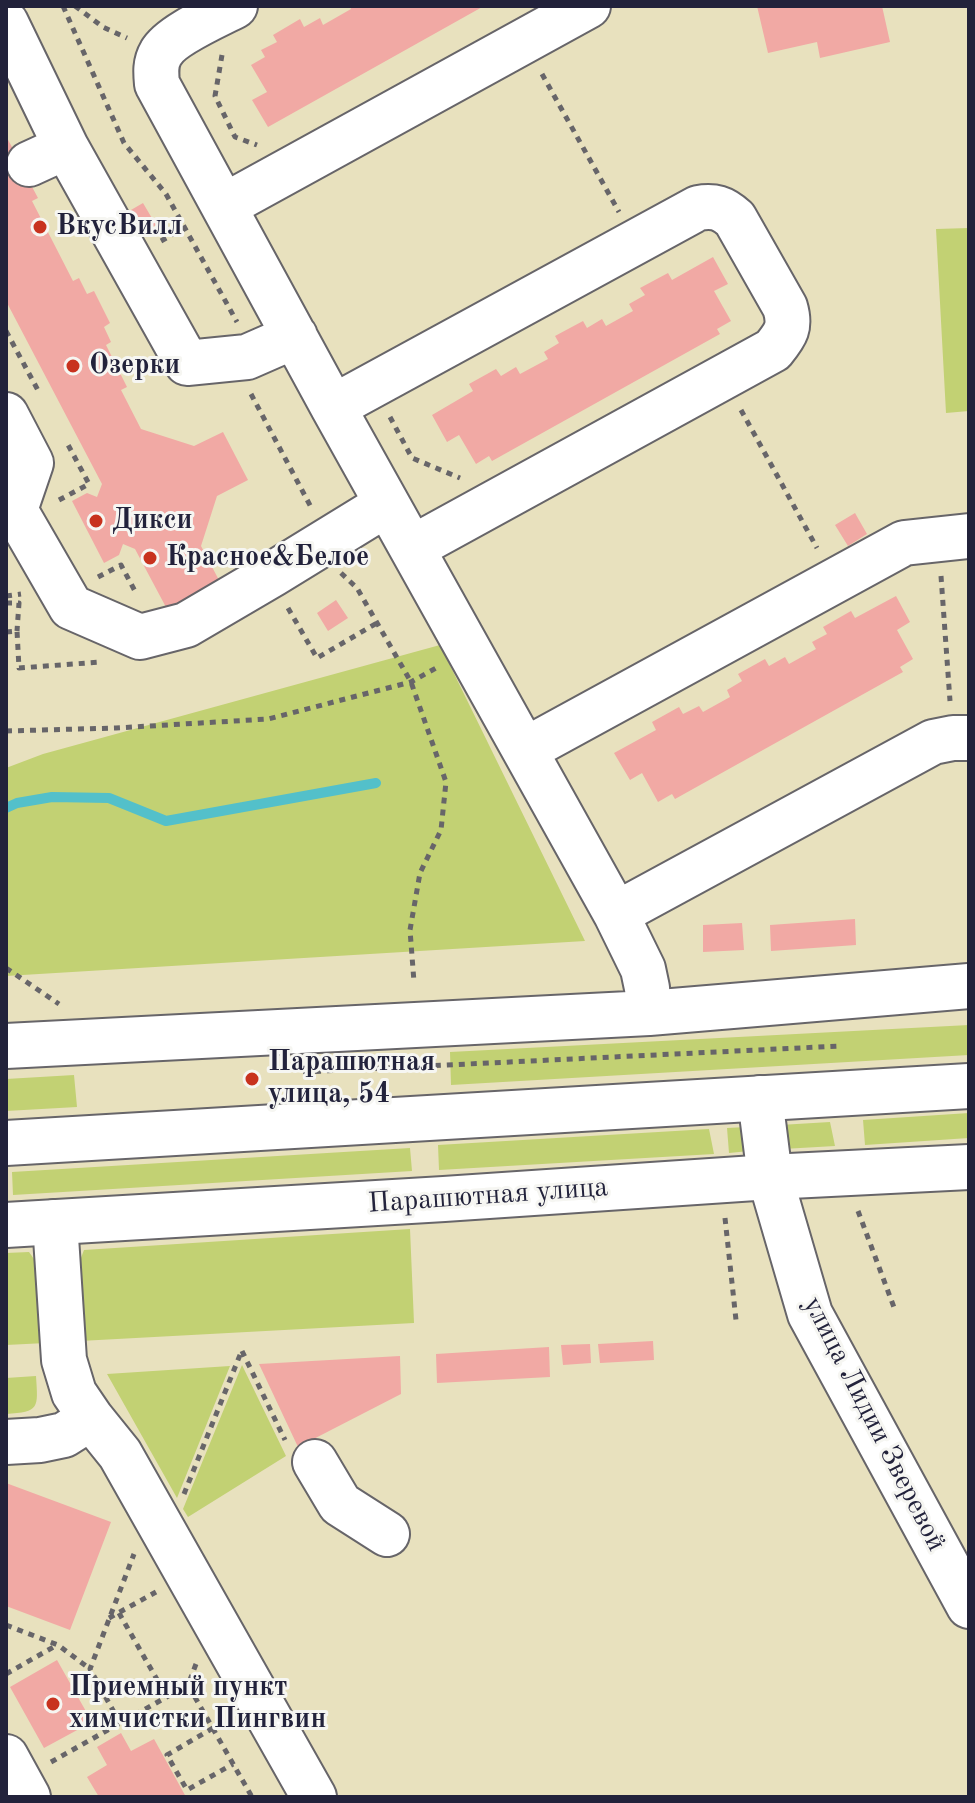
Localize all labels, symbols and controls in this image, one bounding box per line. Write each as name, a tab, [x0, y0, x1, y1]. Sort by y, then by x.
place label: ВкусВилл	[56, 210, 182, 244]
marker: ВкусВилл	[31, 218, 49, 236]
place label: Озерки	[89, 349, 180, 383]
marker: Озерки	[64, 357, 82, 375]
place label: Дикси	[112, 504, 193, 538]
marker: Дикси	[87, 512, 105, 530]
place label: Красное&Белое	[166, 541, 369, 575]
marker: Красное&Белое	[141, 549, 159, 567]
place label: Парашютная улица, 54	[268, 1046, 435, 1112]
marker: Парашютная улица, 54	[243, 1070, 261, 1088]
street label: Парашютная улица	[367, 1171, 609, 1221]
street label: улица Лидии Зверевой	[795, 1291, 953, 1557]
place label: Приемный пункт химчистки Пингвин	[69, 1671, 326, 1737]
marker: Приемный пункт химчистки Пингвин	[44, 1695, 62, 1713]

